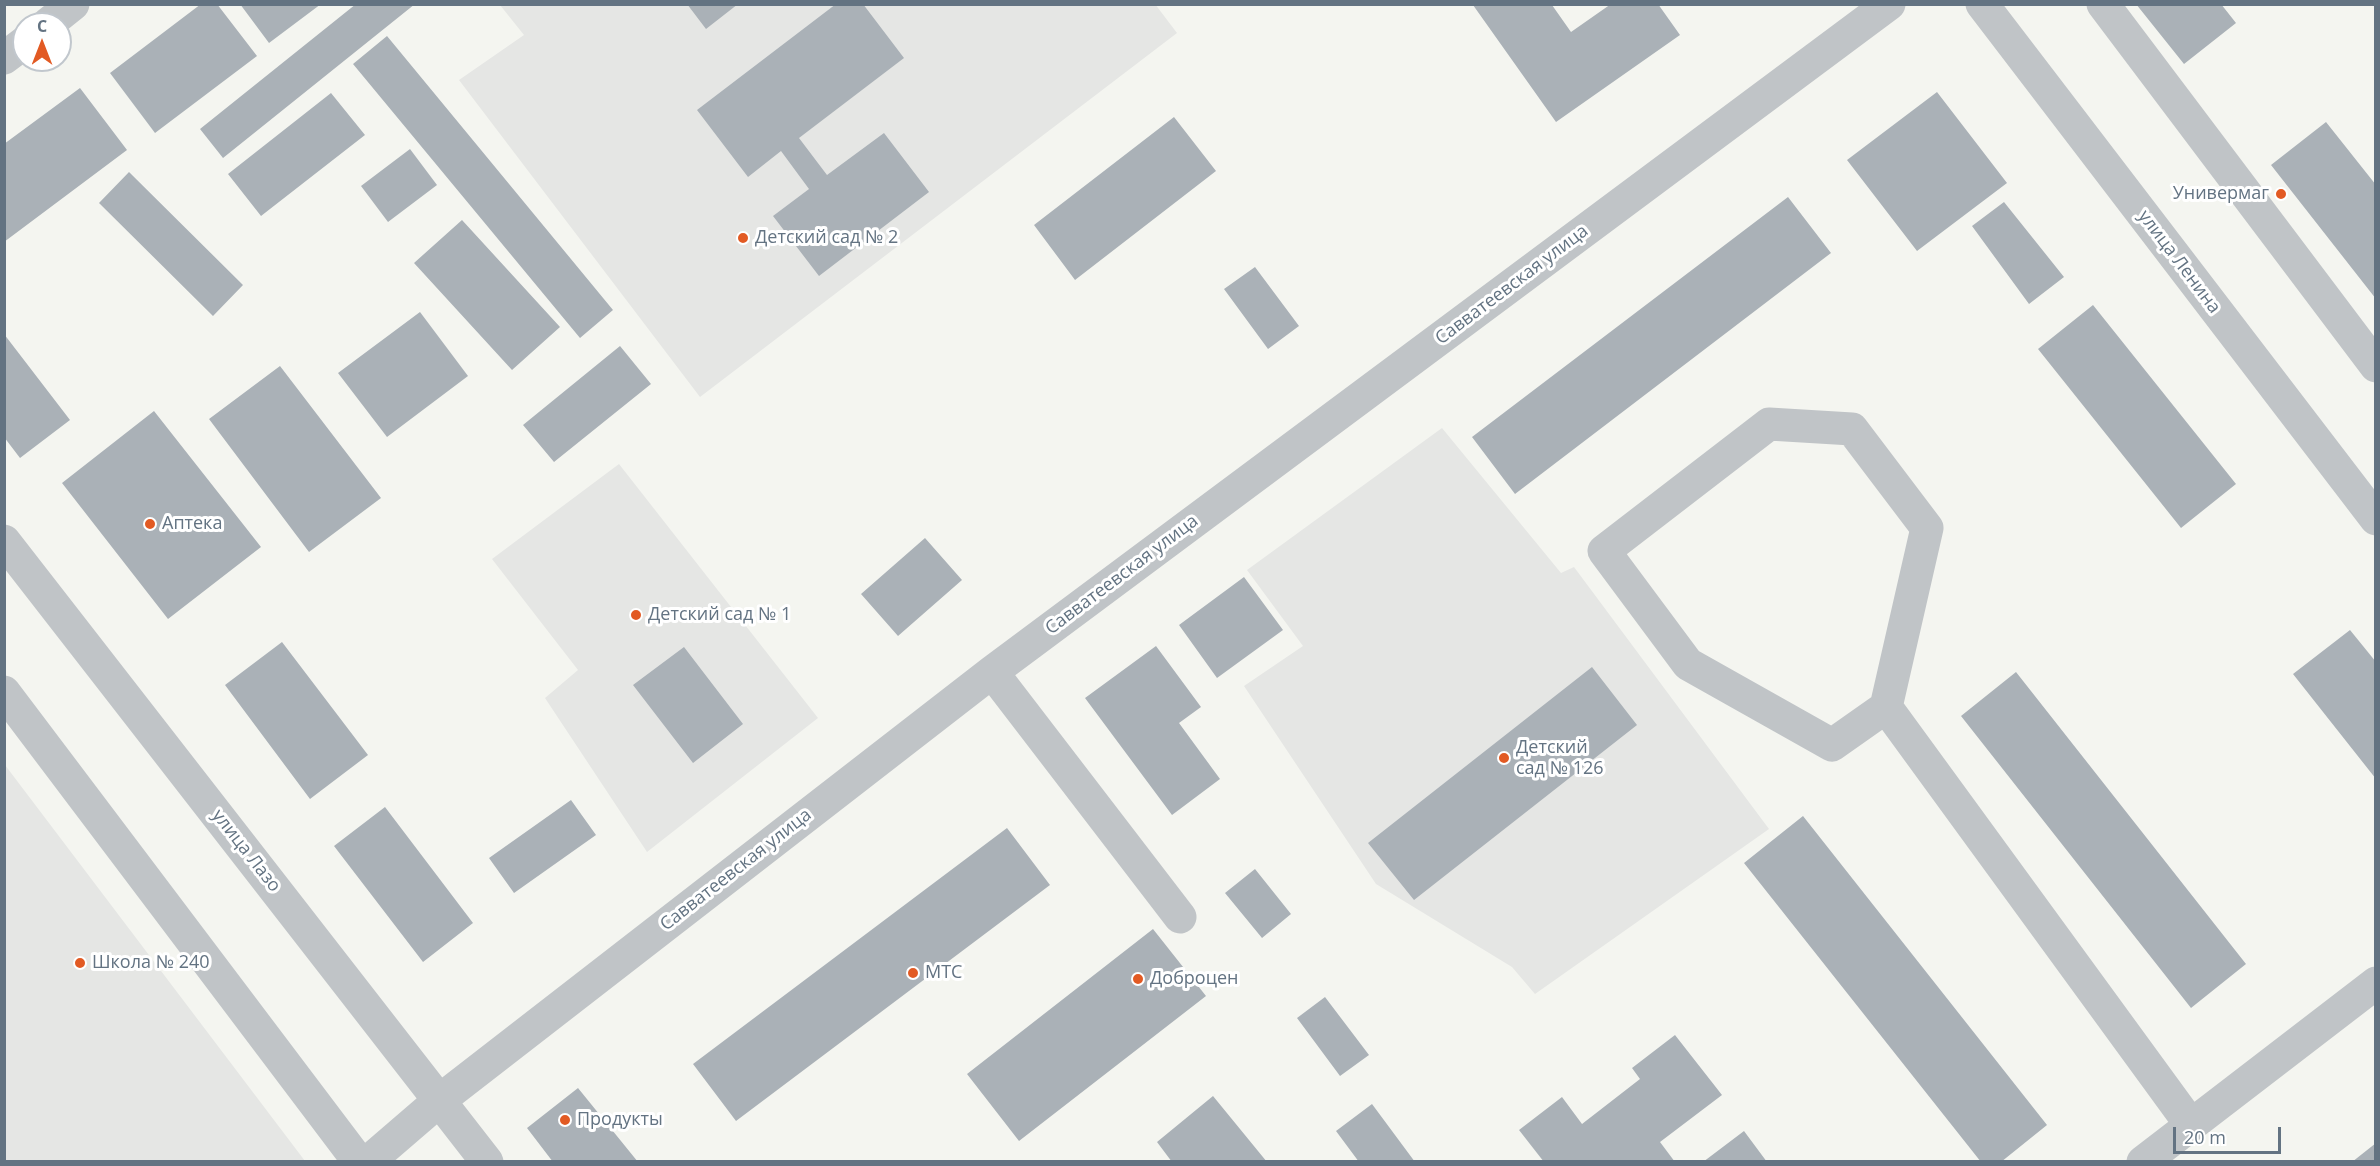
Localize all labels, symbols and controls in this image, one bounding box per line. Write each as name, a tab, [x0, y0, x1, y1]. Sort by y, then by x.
north arrow	[12, 12, 72, 72]
text: С	[37, 15, 47, 37]
place label: Универмаг	[2173, 183, 2269, 205]
marker: Универмаг	[2274, 187, 2288, 201]
street label: улица Ленина	[2133, 206, 2225, 318]
street label: Савватеевская улица	[1431, 221, 1593, 349]
place label: Детский сад № 2	[755, 227, 898, 249]
marker: Детский сад № 2	[736, 231, 750, 245]
street label: Савватеевская улица	[1041, 511, 1203, 639]
place label: Аптека	[162, 513, 222, 535]
marker: Аптека	[143, 517, 157, 531]
place label: Детский сад № 1	[648, 604, 791, 626]
marker: Детский сад № 1	[629, 608, 643, 622]
place label: Детский сад № 126	[1516, 737, 1604, 780]
marker: Детский сад № 126	[1497, 751, 1511, 765]
street label: Савватеевская улица	[656, 804, 816, 936]
street label: улица Лазо	[207, 805, 285, 897]
place label: Школа № 240	[92, 952, 210, 974]
marker: Школа № 240	[73, 956, 87, 970]
place label: МТС	[925, 962, 962, 984]
marker: МТС	[906, 966, 920, 980]
place label: Доброцен	[1150, 968, 1238, 990]
marker: Доброцен	[1131, 972, 1145, 986]
place label: Продукты	[577, 1109, 663, 1131]
marker: Продукты	[558, 1113, 572, 1127]
scale bar	[2176, 1115, 2284, 1153]
text: 20 m	[2184, 1125, 2226, 1149]

